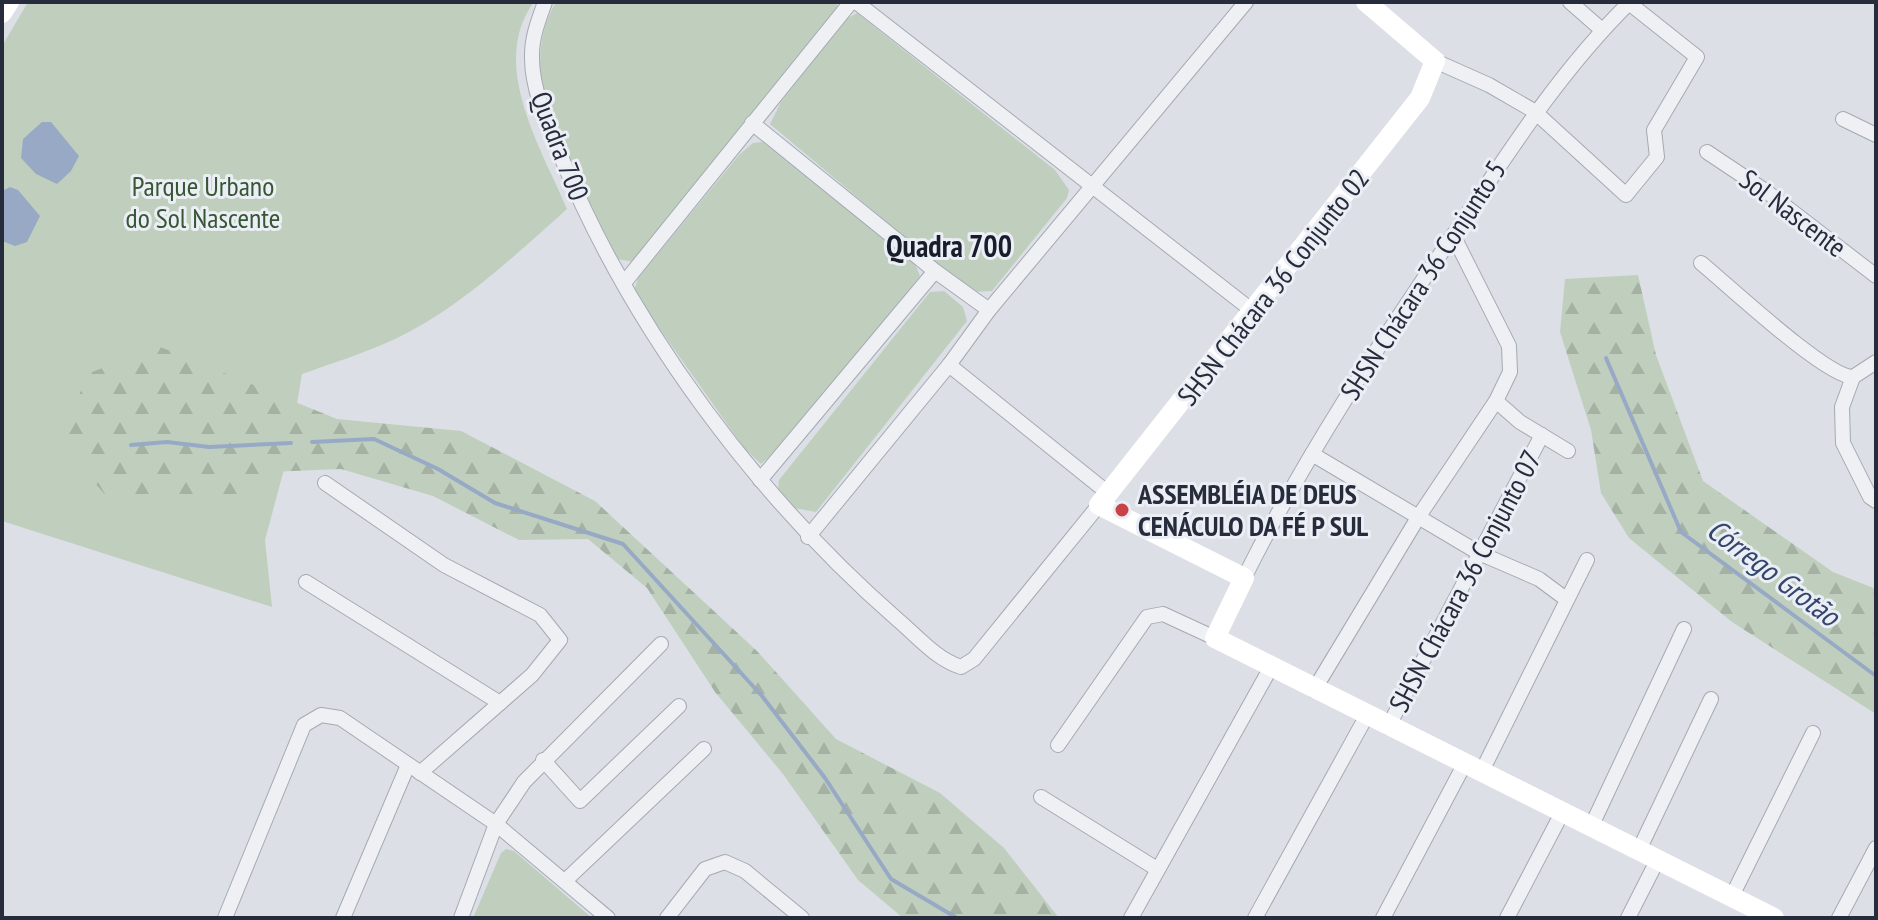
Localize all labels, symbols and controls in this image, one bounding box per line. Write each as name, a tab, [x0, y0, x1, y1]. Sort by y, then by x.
street label: Quadra 700	[523, 86, 598, 205]
street label: SHSN Chácara 36 Conjunto 5	[1331, 153, 1514, 407]
street label: Sol Nascente	[1732, 160, 1854, 265]
street label: SHSN Chácara 36 Conjunto 02	[1168, 161, 1377, 413]
park label: Parque Urbano do Sol Nascente	[126, 167, 280, 236]
district label: Quadra 700	[886, 226, 1012, 265]
street label: SHSN Chácara 36 Conjunto 07	[1380, 444, 1549, 718]
place label: ASSEMBLÉIA DE DEUS CENÁCULO DA FÉ P SUL	[1137, 475, 1368, 544]
marker: ASSEMBLÉIA DE DEUS CENÁCULO DA FÉ P SUL	[1113, 501, 1131, 519]
water label: Córrego Grotão	[1700, 509, 1850, 636]

